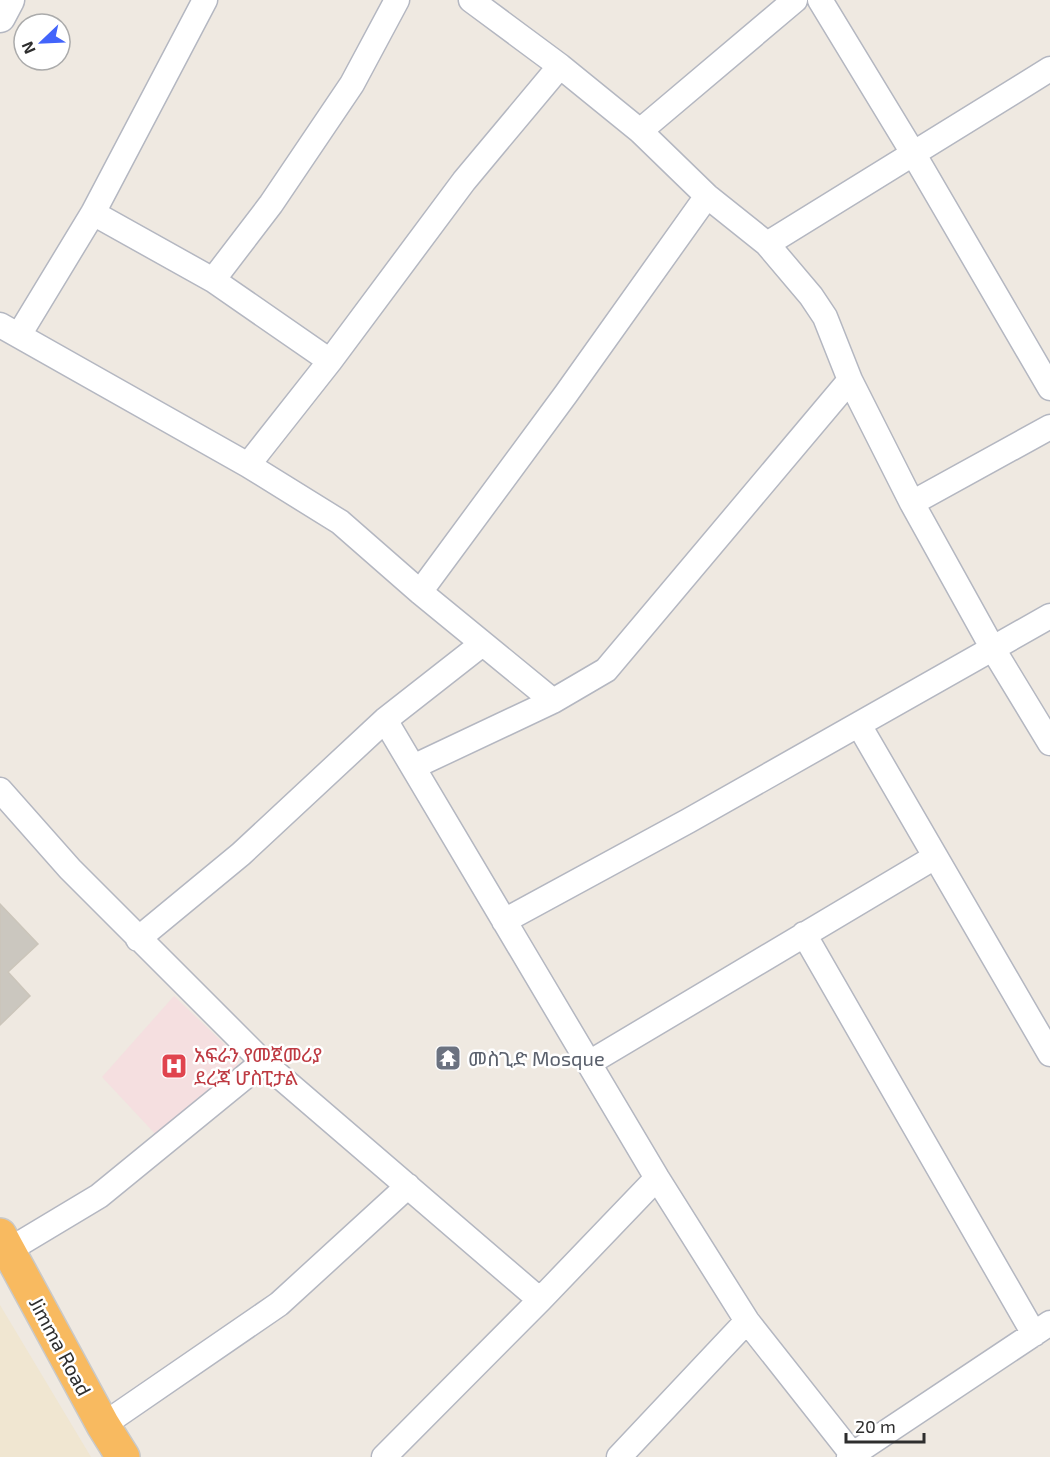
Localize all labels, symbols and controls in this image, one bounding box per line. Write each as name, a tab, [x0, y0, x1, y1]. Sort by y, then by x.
north arrow	[12, 12, 72, 72]
text: N	[17, 39, 39, 57]
place label: አፍራን የመጀመሪያ ደረጃ ሆስፒታል	[194, 1042, 322, 1089]
temple icon: መስጊድ Mosque	[433, 1043, 463, 1073]
place label: መስጊድ Mosque	[468, 1046, 605, 1070]
hospital icon: አፍራን የመጀመሪያ ደረጃ ሆስፒታል	[159, 1051, 189, 1081]
street label: Jimma Road	[25, 1293, 97, 1399]
scale bar	[846, 1406, 924, 1444]
text: 20 m	[855, 1415, 896, 1437]

